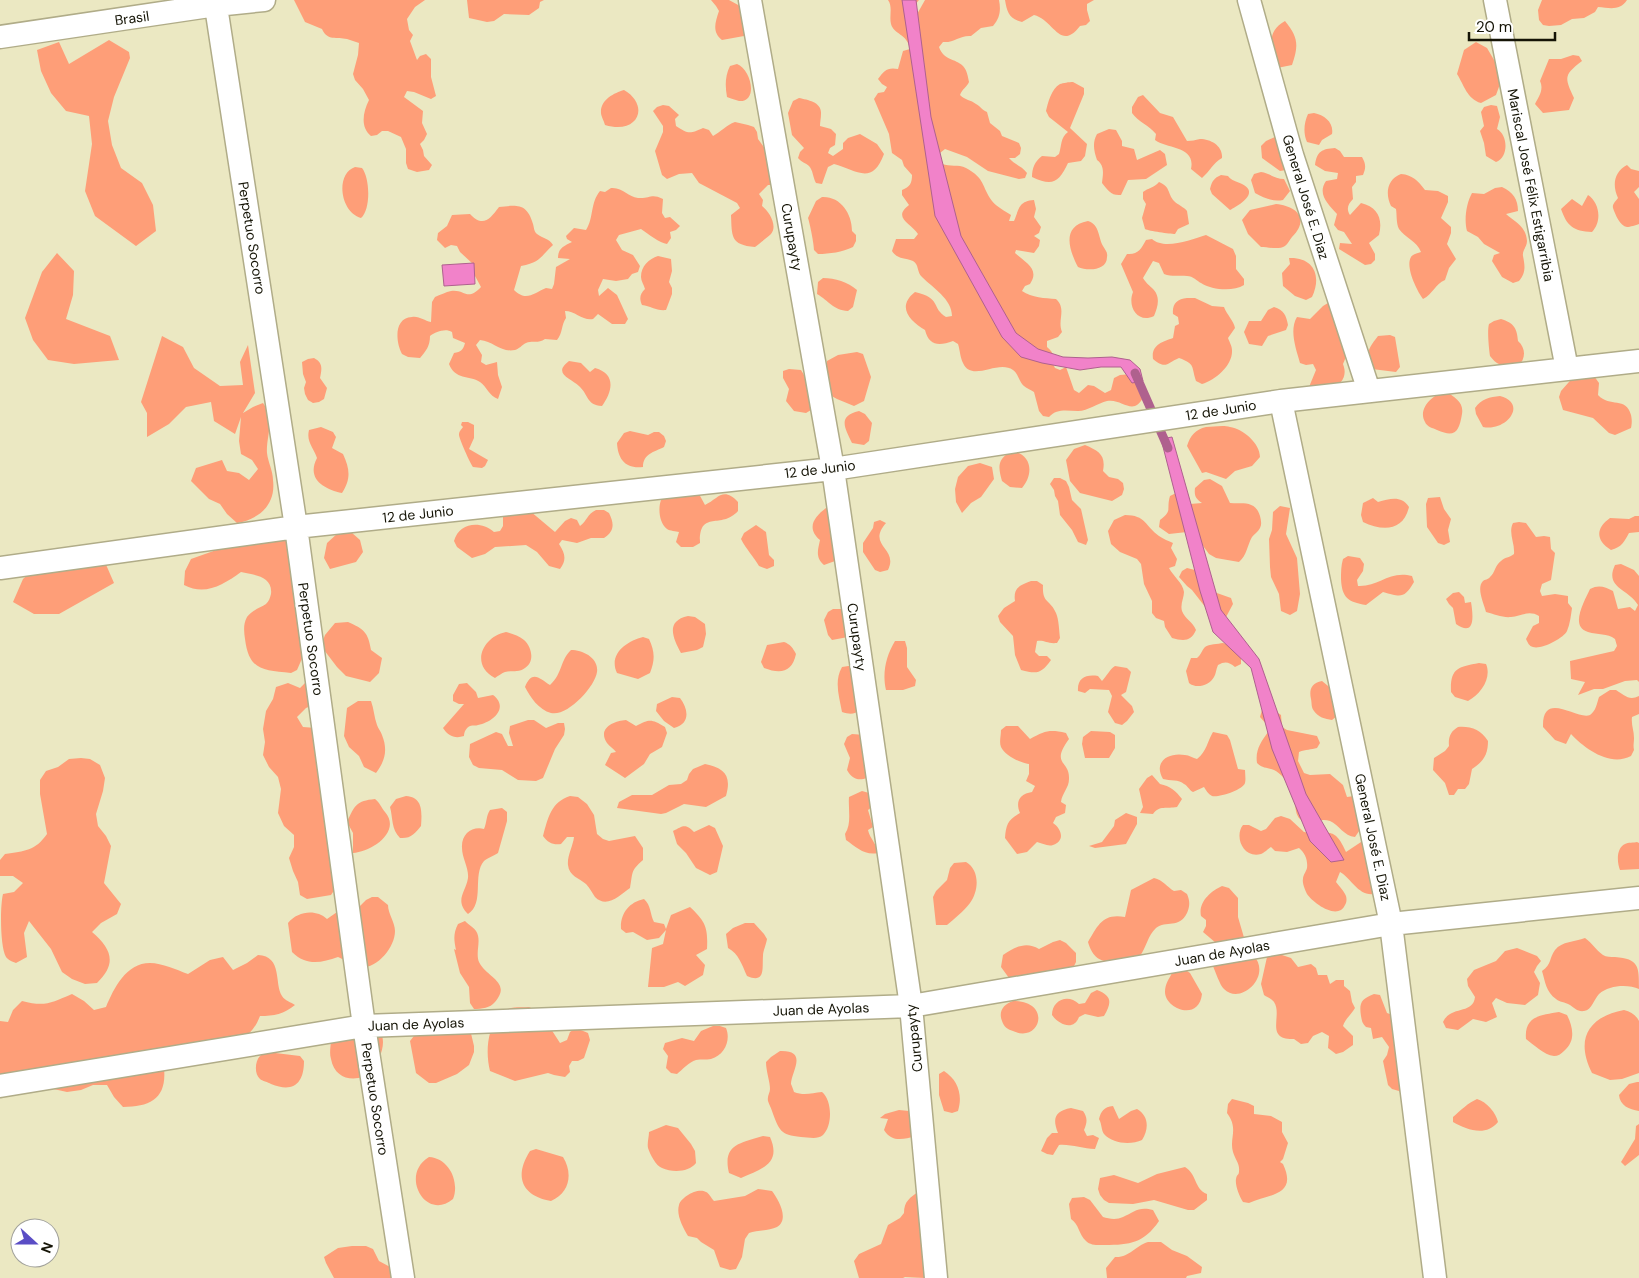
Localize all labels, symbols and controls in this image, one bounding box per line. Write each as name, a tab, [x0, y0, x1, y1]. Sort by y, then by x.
street label: Brasil	[114, 7, 150, 29]
scale bar	[1469, 10, 1555, 42]
text: 20 m	[1476, 17, 1512, 37]
street label: Mariscal José Félix Estigarribia	[1503, 87, 1559, 283]
street label: General José E. Diaz	[1278, 132, 1334, 262]
street label: Perpetuo Socorro	[234, 180, 270, 296]
street label: Curupayty	[777, 202, 807, 272]
street label: 12 de Junio	[1184, 396, 1258, 424]
street label: 12 de Junio	[783, 456, 857, 482]
street label: 12 de Junio	[382, 501, 454, 527]
street label: Perpetuo Socorro	[294, 581, 328, 697]
street label: Curupayty	[843, 602, 871, 672]
street label: General José E. Diaz	[1351, 772, 1395, 902]
street label: Juan de Ayolas	[1173, 936, 1271, 970]
street label: Juan de Ayolas	[772, 998, 870, 1020]
street label: Curupayty	[901, 1003, 927, 1073]
street label: Juan de Ayolas	[367, 1013, 465, 1035]
street label: Perpetuo Socorro	[357, 1041, 393, 1157]
north arrow	[10, 1218, 60, 1268]
text: N	[37, 1240, 57, 1256]

